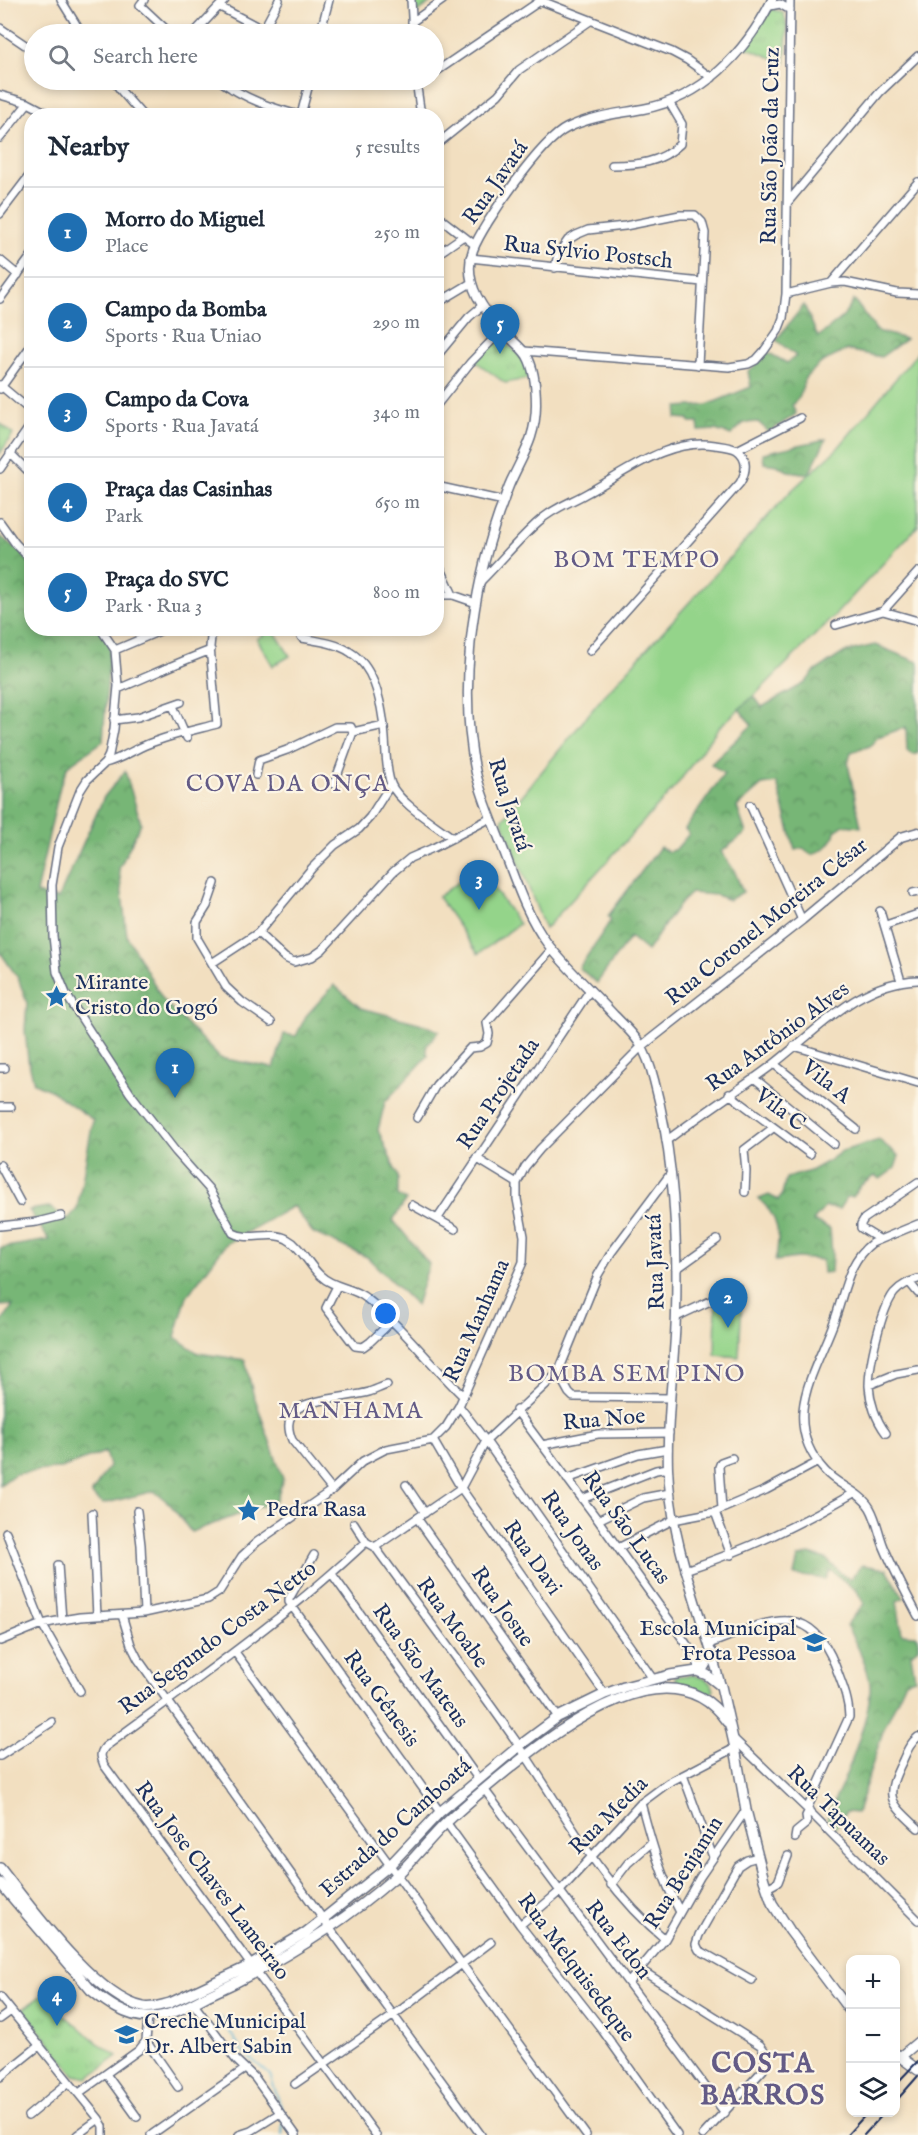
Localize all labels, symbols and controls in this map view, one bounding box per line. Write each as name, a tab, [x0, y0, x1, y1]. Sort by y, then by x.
search box	[24, 24, 444, 90]
icon: search	[45, 41, 78, 74]
text: Search here	[93, 43, 198, 71]
street label: Rua São João da Cruz	[755, 47, 787, 245]
text: Nearby	[48, 131, 129, 164]
text: 5 results	[355, 135, 420, 160]
street label: Rua Javatá	[457, 135, 535, 230]
text: Morro do Miguel	[105, 206, 265, 234]
text: 1	[64, 220, 71, 245]
text: 250 m	[374, 220, 420, 245]
street label: Rua Sylvio Postsch	[502, 230, 674, 276]
text: Place	[105, 234, 148, 259]
text: Campo da Bomba	[105, 296, 266, 324]
pin: 5	[480, 304, 520, 354]
text: 2	[63, 310, 72, 335]
text: 290 m	[372, 310, 420, 335]
text: Sports · Rua Uniao	[105, 324, 262, 349]
text: Campo da Cova	[105, 386, 248, 414]
text: 3	[64, 400, 71, 425]
text: 340 m	[373, 400, 420, 425]
text: Sports · Rua Javatá	[105, 414, 259, 439]
text: Praça das Casinhas	[105, 476, 272, 504]
text: 4	[63, 490, 72, 515]
text: 650 m	[375, 490, 420, 515]
text: Park	[105, 504, 143, 529]
district label: BOM TEMPO	[553, 545, 721, 576]
text: Praça do SVC	[105, 566, 229, 594]
text: 5	[64, 580, 71, 605]
text: 800 m	[373, 580, 420, 605]
text: Park · Rua 3	[105, 594, 202, 619]
street label: Rua Javatá	[481, 755, 537, 856]
district label: COVA DA ONÇA	[186, 769, 390, 800]
street label: Rua Coronel Moreira César	[660, 832, 874, 1012]
pin: 3	[460, 860, 498, 910]
place label: Mirante Cristo do Gogó	[75, 969, 218, 1022]
street label: Rua Antônio Alves	[701, 976, 855, 1098]
place icon: Mirante Cristo do Gogó	[44, 983, 70, 1009]
street label: Rua Projetada	[451, 1032, 547, 1155]
pin: 1	[156, 1048, 195, 1098]
street label: Vila A	[795, 1053, 857, 1111]
street label: Vila C	[748, 1081, 811, 1138]
street label: Rua Javatá	[640, 1213, 672, 1311]
street label: Rua Manhama	[437, 1255, 517, 1387]
pin: 2	[708, 1278, 748, 1328]
your location	[371, 1299, 400, 1328]
district label: BOMBA SEM PINO	[508, 1359, 746, 1390]
district label: MANHAMA	[278, 1396, 424, 1427]
street label: Rua Noe	[562, 1402, 646, 1438]
street label: Rua São Lucas	[575, 1466, 677, 1590]
street label: Rua Jonas	[534, 1486, 610, 1576]
place label: Pedra Rasa	[266, 1496, 367, 1524]
place icon: Pedra Rasa	[235, 1497, 261, 1523]
street label: Rua Davi	[496, 1515, 568, 1601]
street label: Rua Segundo Costa Netto	[114, 1555, 322, 1721]
street label: Rua Josue	[464, 1561, 540, 1653]
street label: Rua Moabe	[410, 1572, 494, 1674]
street label: Rua São Mateus	[366, 1598, 474, 1734]
place label: Escola Municipal Frota Pessoa	[639, 1615, 796, 1668]
school or university icon: Escola Municipal Frota Pessoa	[801, 1629, 827, 1655]
street label: Rua Gênesis	[336, 1645, 426, 1753]
street label: Estrada do Camboatá	[314, 1752, 478, 1904]
street label: Rua Tapuamas	[780, 1760, 896, 1872]
street label: Rua Media	[564, 1770, 655, 1861]
street label: Rua Jose Chaves Lameirao	[128, 1776, 296, 1986]
street label: Rua Benjamin	[638, 1811, 730, 1935]
street label: Rua Melquisedeque	[511, 1888, 641, 2048]
street label: Rua Edon	[578, 1895, 658, 1985]
map controls	[846, 1955, 900, 2117]
button: +	[846, 1955, 900, 2009]
pin: 4	[38, 1976, 76, 2026]
place label: Creche Municipal Dr. Albert Sabin	[144, 2008, 306, 2061]
button: −	[846, 2009, 900, 2063]
school or university icon: Creche Municipal Dr. Albert Sabin	[113, 2022, 139, 2048]
district label: COSTA BARROS	[700, 2047, 826, 2114]
button: layers	[846, 2063, 900, 2117]

